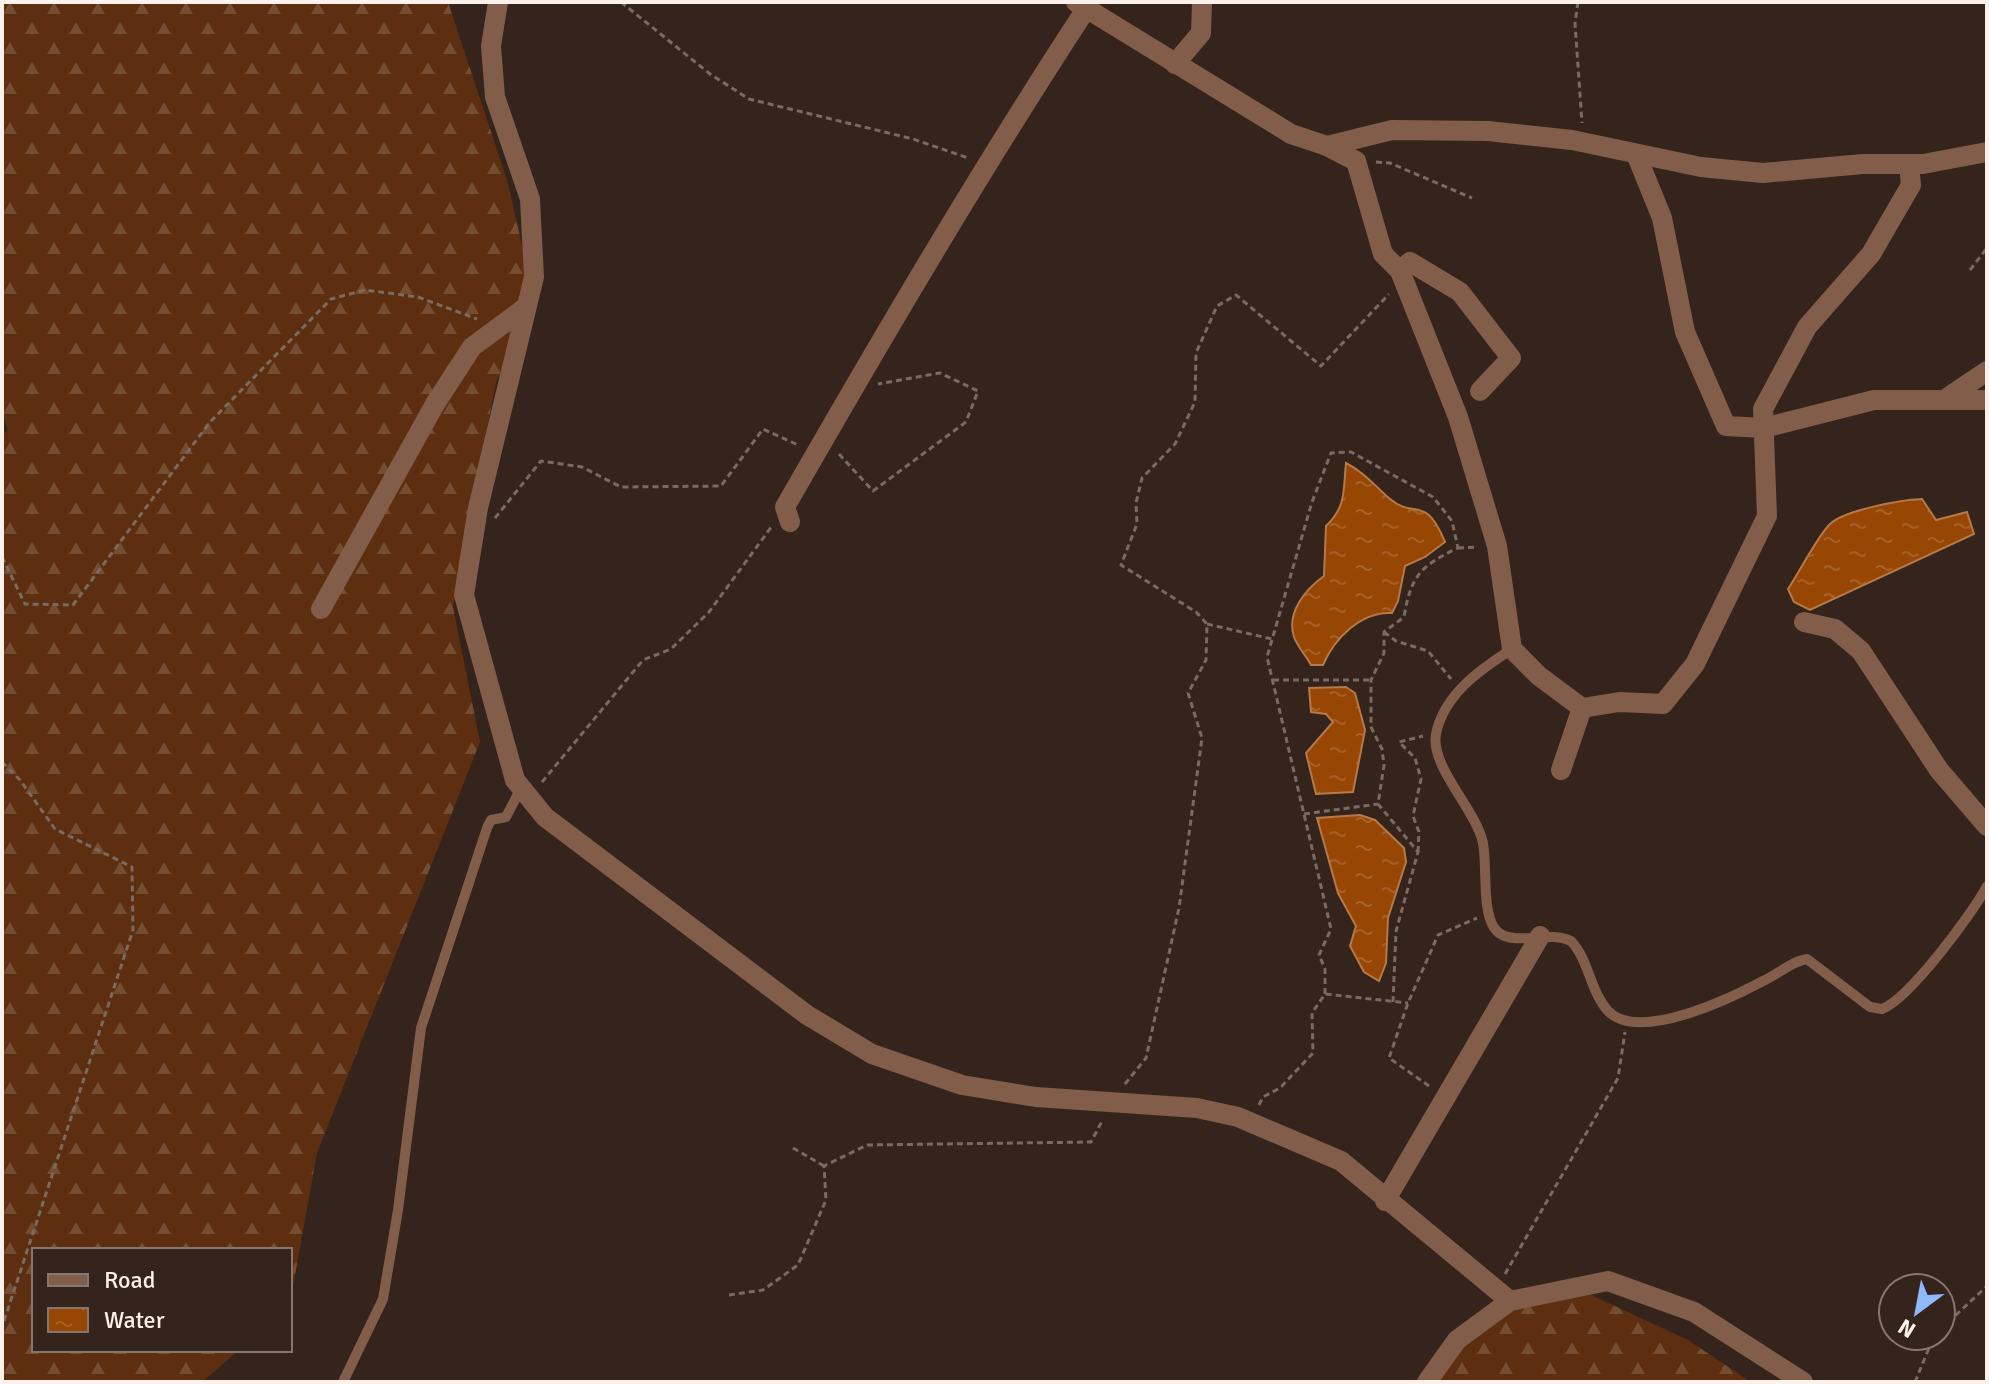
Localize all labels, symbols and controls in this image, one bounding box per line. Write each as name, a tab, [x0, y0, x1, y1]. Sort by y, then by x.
legend	[32, 1248, 292, 1352]
text: Road	[104, 1265, 155, 1295]
north arrow	[1877, 1272, 1957, 1352]
text: Water	[104, 1305, 165, 1335]
text: N	[1893, 1313, 1920, 1344]

